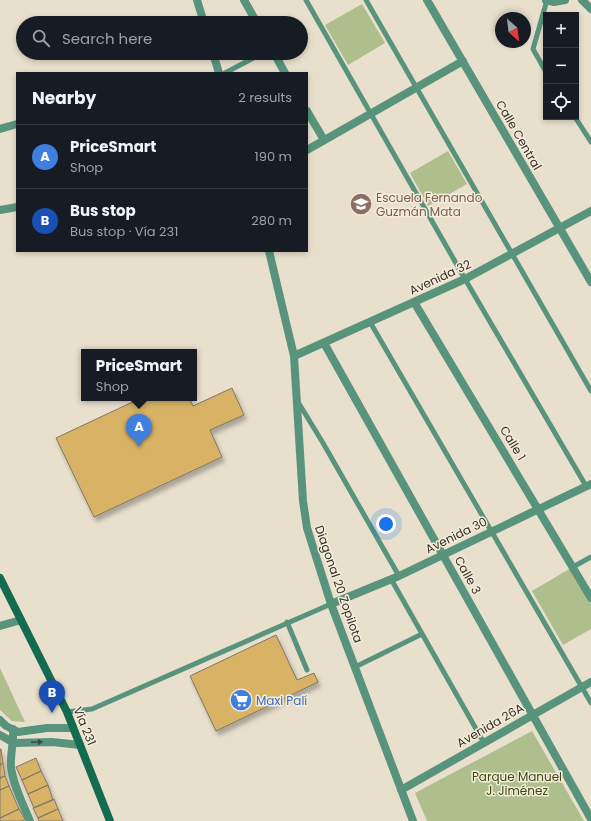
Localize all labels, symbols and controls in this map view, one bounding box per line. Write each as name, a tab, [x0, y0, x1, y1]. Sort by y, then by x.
north arrow	[495, 12, 531, 48]
map controls	[543, 12, 579, 120]
button: +	[543, 12, 579, 48]
search box	[16, 16, 308, 60]
icon: search	[30, 27, 52, 49]
text: Search here	[62, 28, 152, 49]
button: −	[543, 48, 579, 84]
button: locate	[543, 84, 579, 120]
text: Nearby	[32, 86, 96, 110]
text: 2 results	[238, 88, 292, 107]
street label: Calle Central	[492, 97, 546, 173]
text: PriceSmart	[70, 136, 156, 157]
text: A	[40, 147, 50, 166]
text: 190 m	[255, 147, 292, 166]
text: Shop	[70, 158, 103, 177]
place label: Escuela Fernando Guzmán Mata	[376, 189, 483, 220]
school or university icon: Escuela Fernando Guzmán Mata	[348, 191, 374, 217]
text: Bus stop	[70, 200, 136, 221]
text: B	[41, 211, 49, 230]
text: 280 m	[251, 211, 292, 230]
text: Bus stop · Vía 231	[70, 222, 178, 241]
street label: Avenida 32	[406, 255, 474, 299]
popup	[81, 349, 197, 401]
text: PriceSmart	[96, 355, 182, 376]
text: Shop	[96, 377, 129, 396]
pin: A	[126, 414, 152, 447]
street label: Calle 1	[496, 422, 530, 464]
street label: Avenida 30	[422, 513, 490, 557]
your location	[376, 514, 396, 534]
street label: Diagonal 20 Zopilota	[311, 523, 367, 645]
street label: Calle 3	[451, 553, 485, 597]
pin: B	[39, 680, 65, 713]
supermarket icon: Maxi Palí	[228, 687, 254, 713]
place label: Maxi Palí	[256, 692, 307, 709]
street label: Avenida 26A	[453, 699, 527, 751]
street label: Vía 231	[70, 704, 100, 748]
one-way arrow	[30, 739, 43, 746]
park label: Parque Manuel J. Jiménez	[472, 768, 562, 799]

